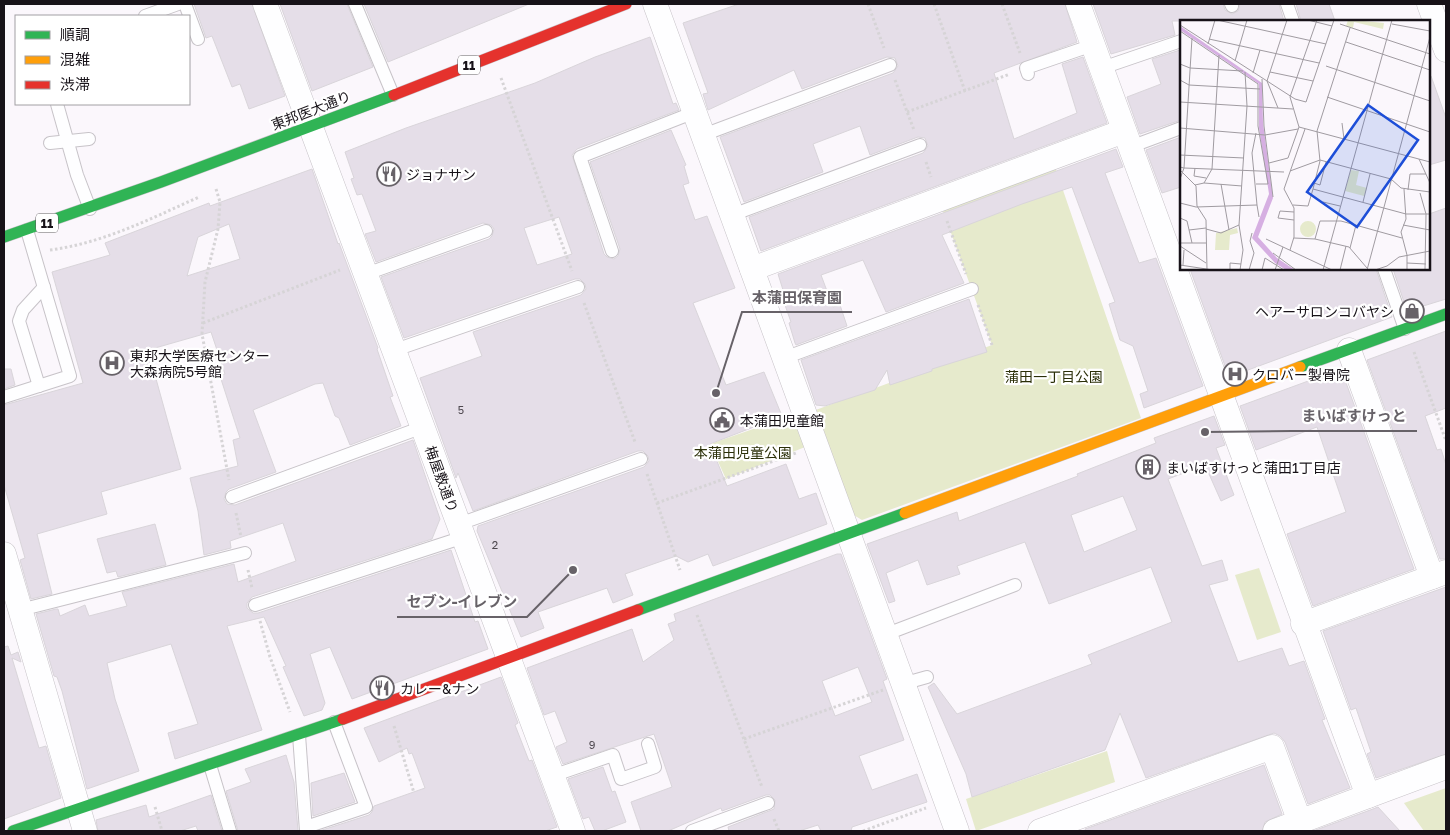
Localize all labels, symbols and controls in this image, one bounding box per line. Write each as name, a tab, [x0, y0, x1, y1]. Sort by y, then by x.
legend	[15, 15, 190, 105]
inset map	[1180, 20, 1430, 270]
text: 順調	[60, 25, 90, 43]
text: 混雑	[60, 50, 90, 68]
road number: 11	[458, 56, 480, 74]
text: 渋滞	[60, 75, 90, 93]
street label: 東邦医大通り	[269, 87, 353, 133]
restaurant icon: ジョナサン	[376, 161, 402, 187]
place label: ジョナサン	[406, 166, 476, 183]
road number: 11	[36, 214, 58, 232]
callout: 本蒲田保育園	[742, 282, 852, 312]
text: 本蒲田保育園	[752, 288, 842, 306]
shop icon: ヘアーサロンコバヤシ	[1399, 298, 1425, 324]
place label: ヘアーサロンコバヤシ	[1255, 303, 1394, 320]
place label: 東邦大学医療センター 大森病院5号館	[130, 347, 270, 380]
hospital icon: 東邦大学医療センター 大森病院5号館	[99, 350, 125, 376]
hospital icon: クロバー製骨院	[1222, 361, 1248, 387]
place label: クロバー製骨院	[1252, 366, 1350, 383]
park label: 蒲田一丁目公園	[1005, 368, 1103, 385]
callout: まいばすけっと	[1292, 401, 1417, 431]
house number: 5	[458, 403, 464, 416]
text: まいばすけっと	[1301, 406, 1407, 424]
public building icon: 本蒲田児童館	[709, 407, 735, 433]
place label: 本蒲田児童館	[740, 412, 824, 429]
street label: 梅屋敷通り	[422, 443, 462, 515]
park label: 本蒲田児童公園	[694, 444, 792, 461]
building icon: まいばすけっと蒲田1丁目店	[1135, 454, 1161, 480]
place label: まいばすけっと蒲田1丁目店	[1166, 459, 1341, 476]
house number: 2	[492, 538, 498, 551]
callout: セブン-イレブン	[397, 587, 527, 617]
text: セブン-イレブン	[407, 592, 517, 610]
restaurant icon: カレー&ナン	[369, 675, 395, 701]
place label: カレー&ナン	[400, 680, 479, 697]
house number: 9	[589, 738, 595, 751]

